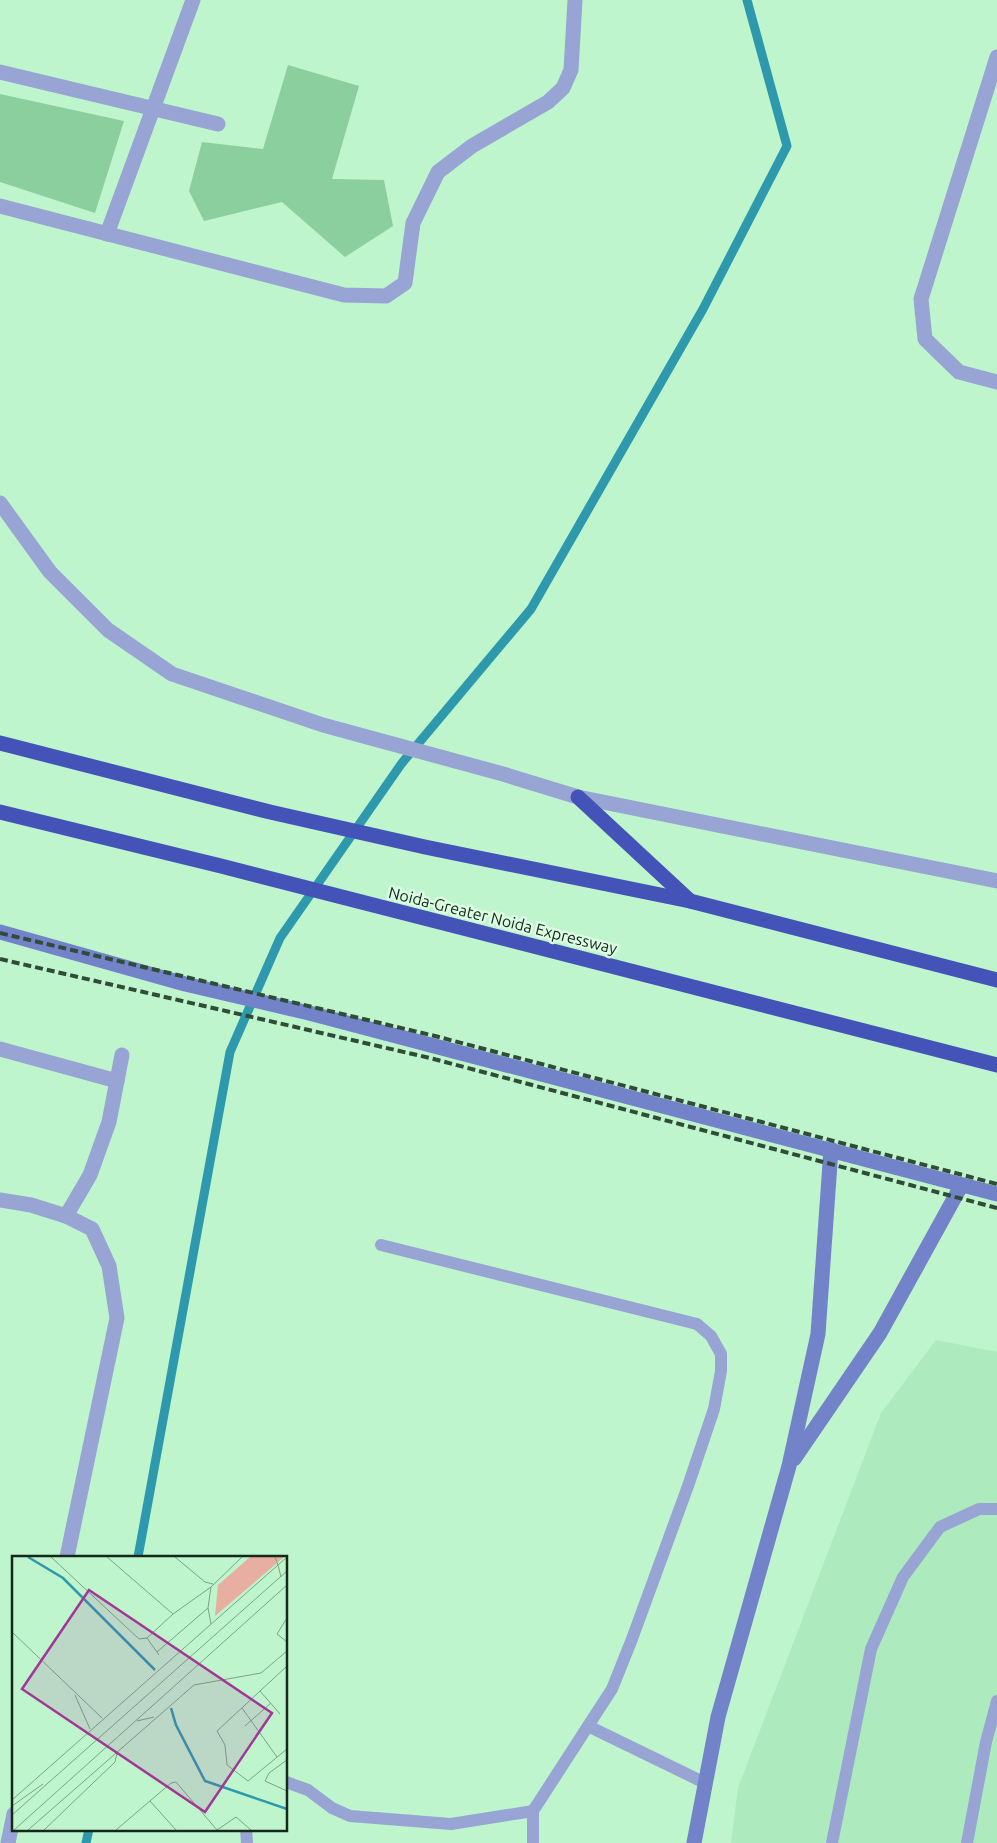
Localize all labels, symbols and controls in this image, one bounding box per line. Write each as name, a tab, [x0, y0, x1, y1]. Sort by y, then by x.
street label: Noida-Greater Noida Expressway	[387, 883, 619, 957]
inset map	[12, 1556, 288, 1830]

